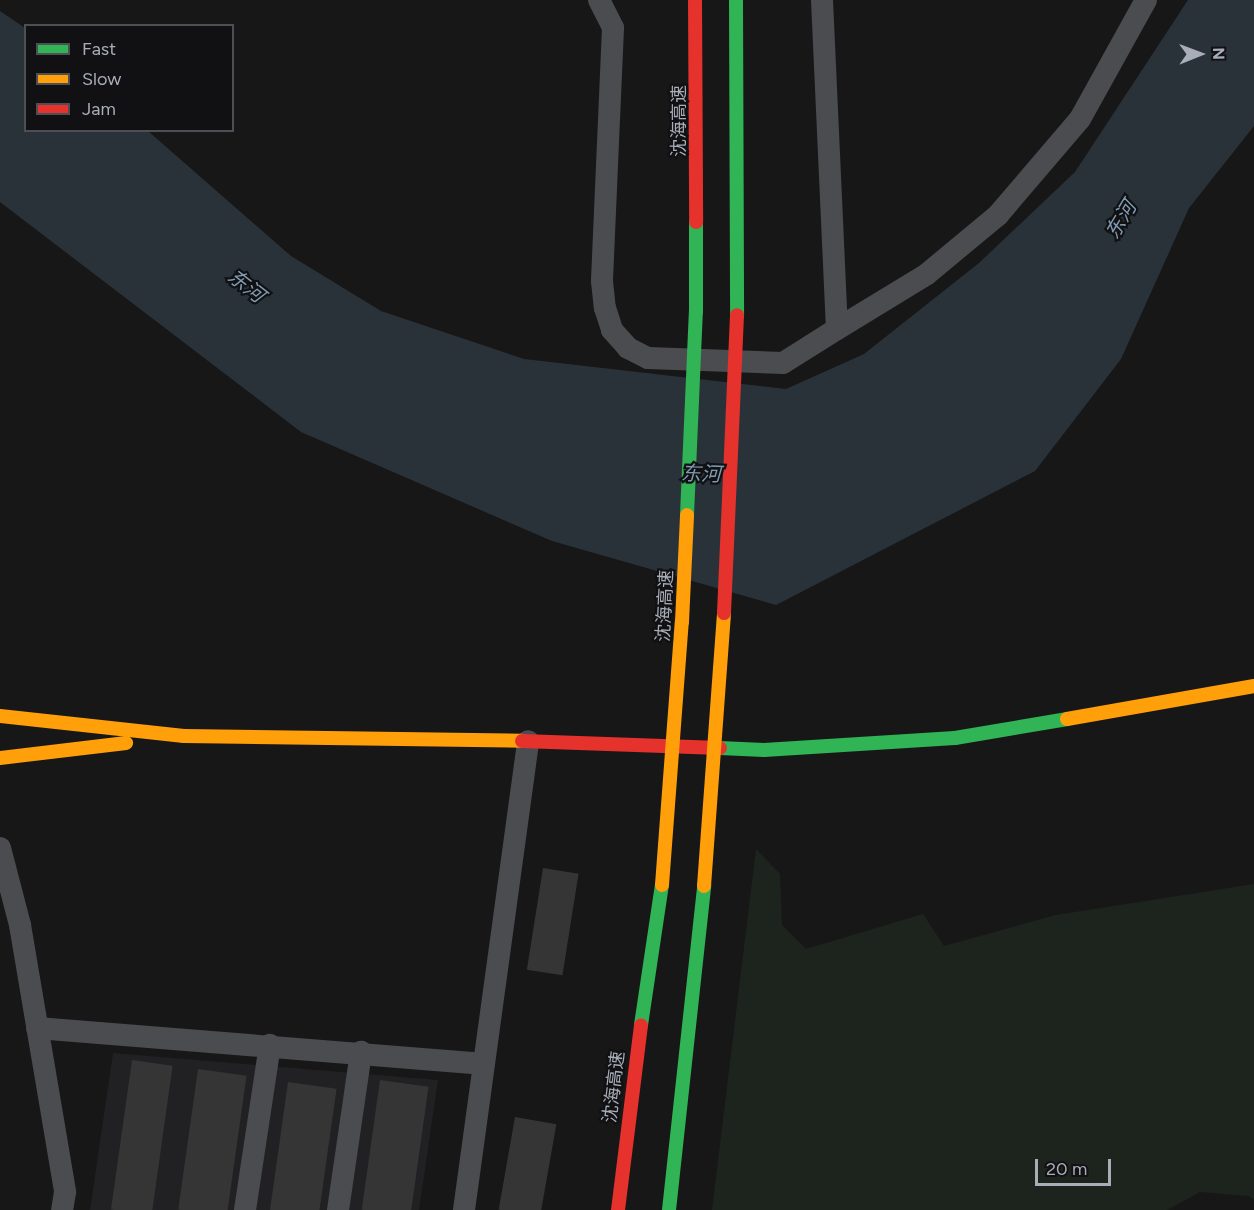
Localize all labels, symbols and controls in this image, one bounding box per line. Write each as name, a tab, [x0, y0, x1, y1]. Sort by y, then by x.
legend	[24, 24, 234, 132]
north arrow	[1170, 24, 1230, 84]
text: Fast	[82, 38, 116, 60]
text: N	[1209, 47, 1228, 60]
text: Slow	[82, 68, 121, 90]
street label: 沈海高速	[668, 85, 690, 157]
text: Jam	[82, 98, 116, 120]
water label: 东河	[1100, 197, 1142, 243]
water label: 东河	[223, 264, 269, 308]
water label: 东河	[681, 461, 721, 487]
street label: 沈海高速	[652, 569, 678, 643]
street label: 沈海高速	[599, 1050, 629, 1124]
scale bar	[1038, 1147, 1114, 1185]
text: 20 m	[1046, 1158, 1087, 1180]

